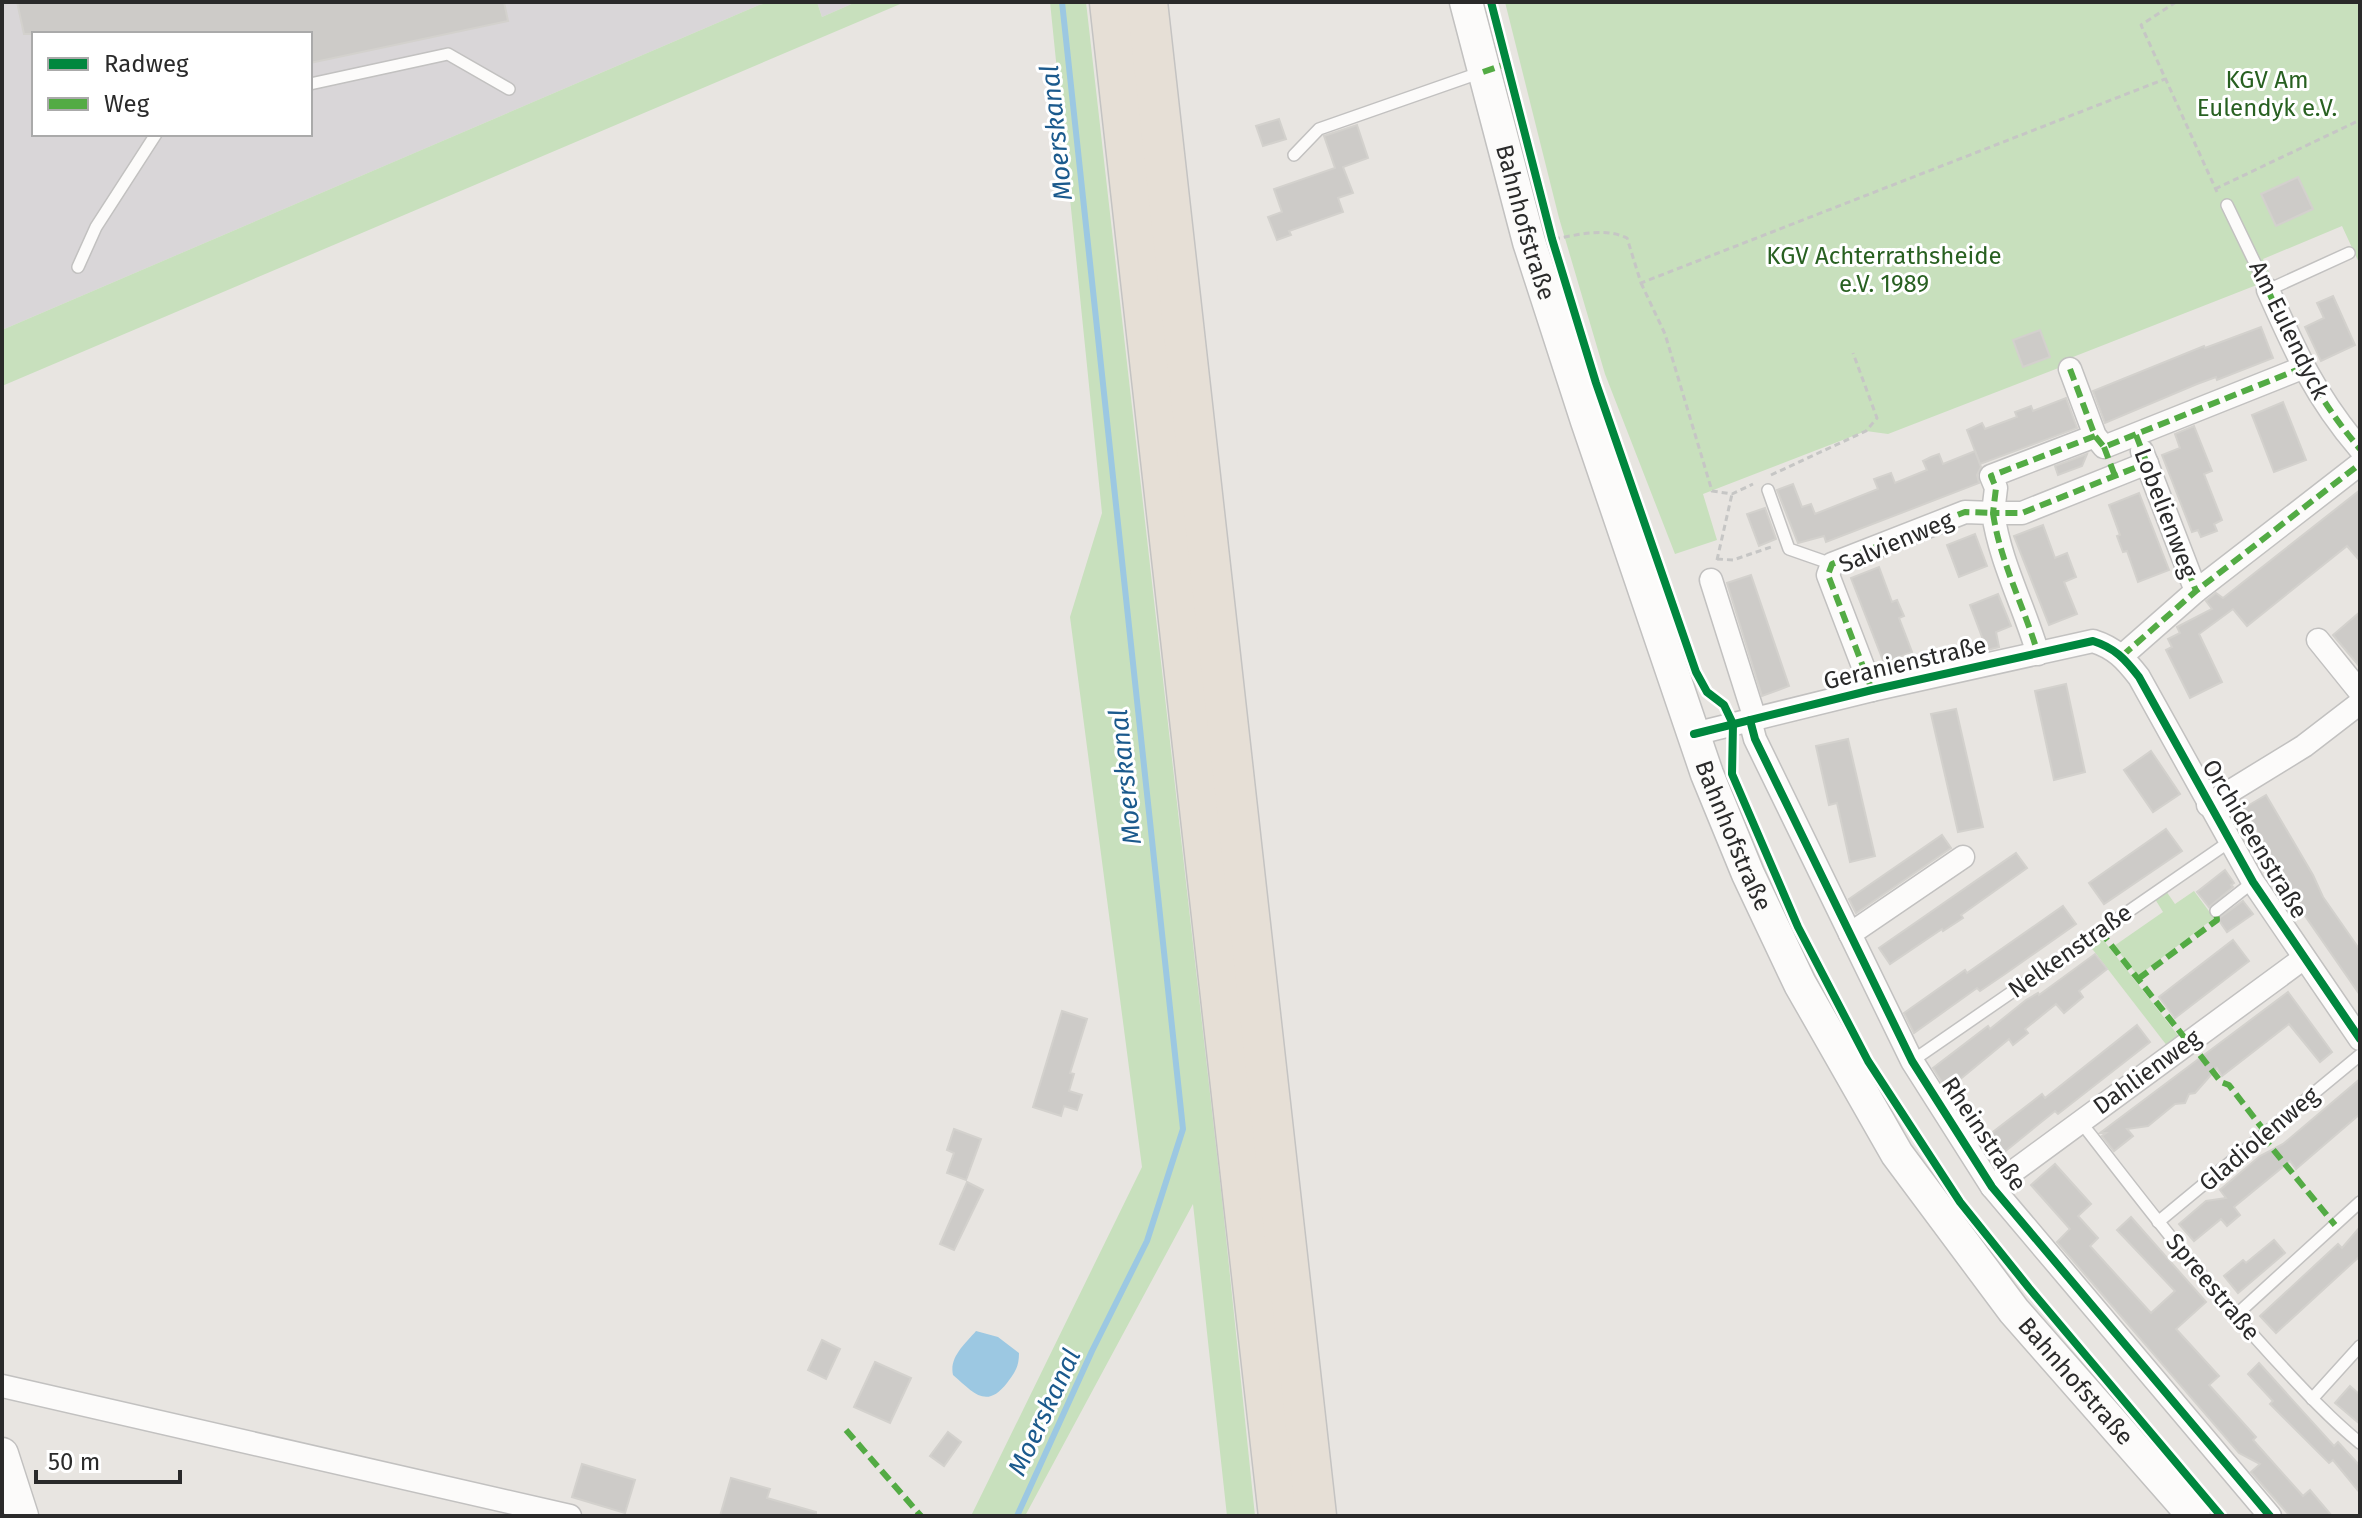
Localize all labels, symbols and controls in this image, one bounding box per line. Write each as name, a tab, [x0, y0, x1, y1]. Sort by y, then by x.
legend	[32, 32, 312, 136]
text: Radweg	[104, 50, 189, 78]
water label: Moerskanal	[1034, 64, 1079, 202]
park label: KGV Am Eulendyk e.V.	[2197, 66, 2337, 122]
text: Weg	[104, 90, 150, 118]
street label: Bahnhofstraße	[1490, 141, 1561, 304]
park label: KGV Achterrathsheide e.V. 1989	[1766, 242, 2002, 298]
street label: Am Eulendyck	[2243, 256, 2335, 405]
street label: Lobelienweg	[2128, 444, 2204, 582]
street label: Salvienweg	[1835, 505, 1958, 579]
street label: Geranienstraße	[1821, 631, 1989, 695]
water label: Moerskanal	[1103, 708, 1148, 846]
street label: Orchideenstraße	[2196, 754, 2314, 924]
street label: Bahnhofstraße	[1689, 757, 1777, 915]
street label: Nelkenstraße	[2003, 898, 2137, 1004]
street label: Dahlienweg	[2088, 1023, 2207, 1120]
street label: Rheinstraße	[1936, 1072, 2032, 1196]
street label: Gladiolenweg	[2194, 1081, 2325, 1197]
street label: Spreestraße	[2160, 1228, 2266, 1346]
street label: Bahnhofstraße	[2012, 1312, 2139, 1451]
water label: Moerskanal	[1002, 1344, 1087, 1481]
scale bar	[36, 1434, 180, 1484]
text: 50 m	[48, 1448, 100, 1476]

